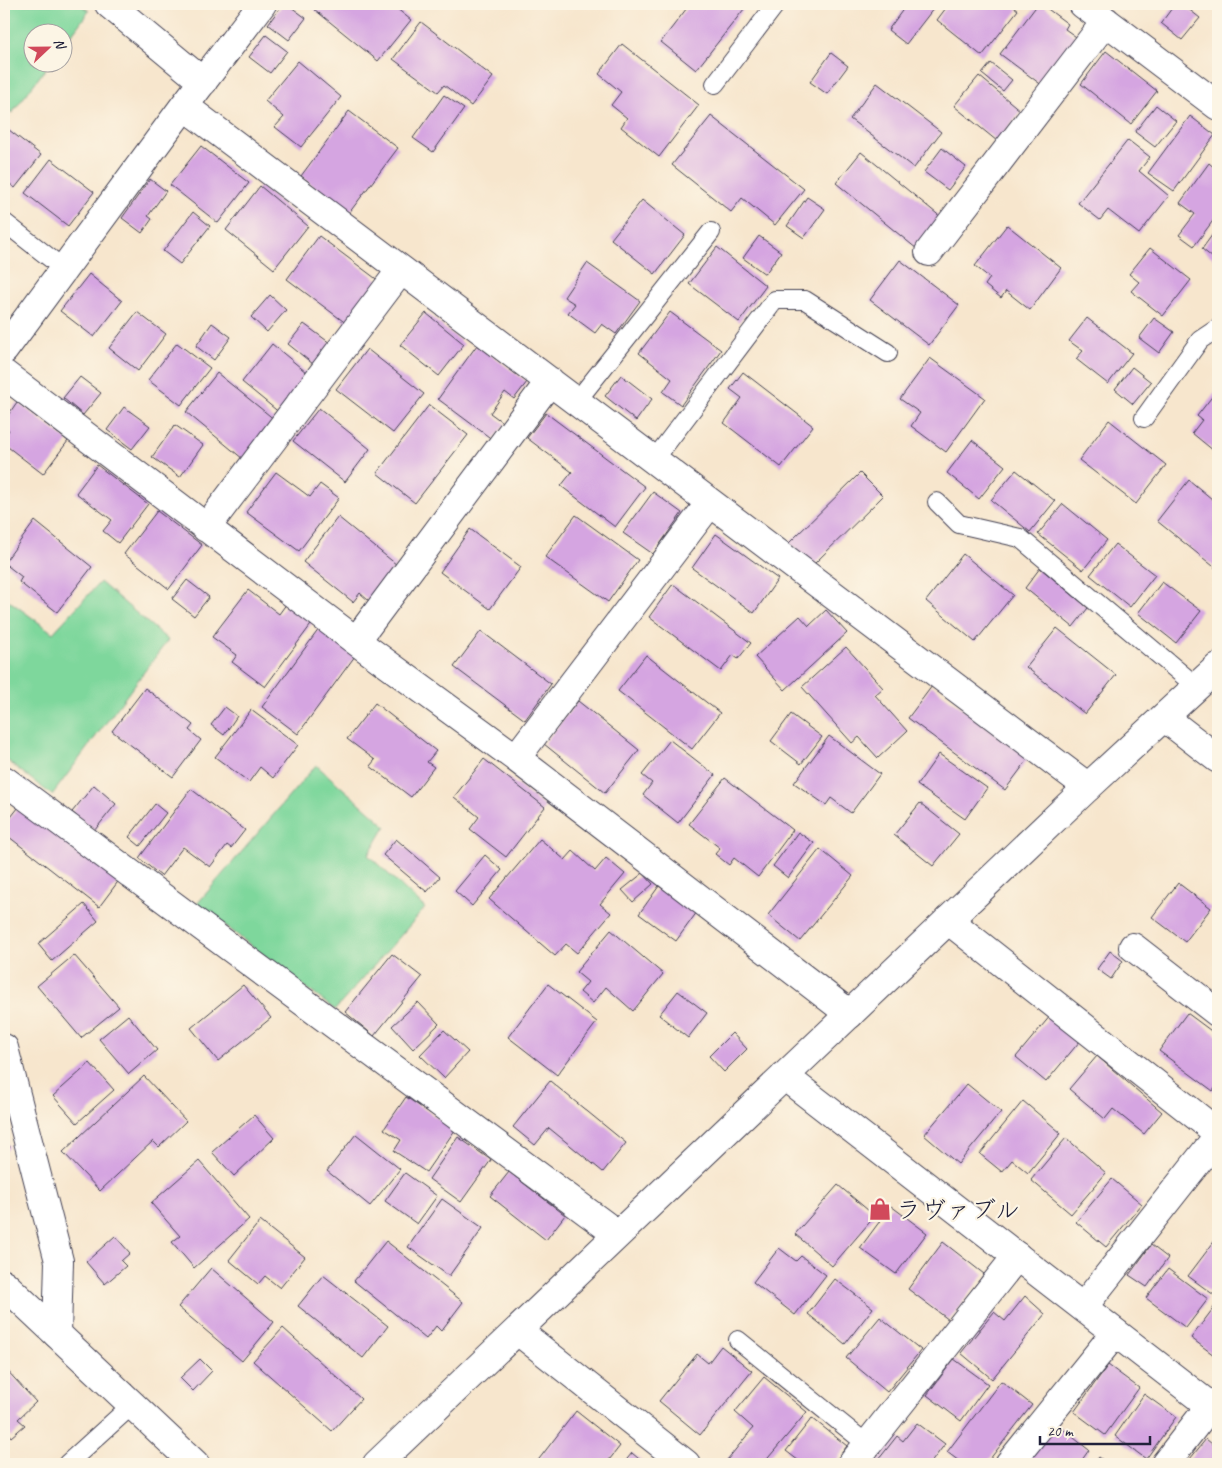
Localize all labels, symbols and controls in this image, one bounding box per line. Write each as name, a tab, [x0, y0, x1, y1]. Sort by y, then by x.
north arrow	[22, 22, 72, 72]
text: N	[50, 36, 70, 53]
place label: ラヴァブル	[896, 1194, 1020, 1226]
shop icon: ラヴァブル	[867, 1196, 893, 1222]
scale bar	[1040, 1413, 1150, 1445]
text: 20 m	[1047, 1422, 1074, 1441]

